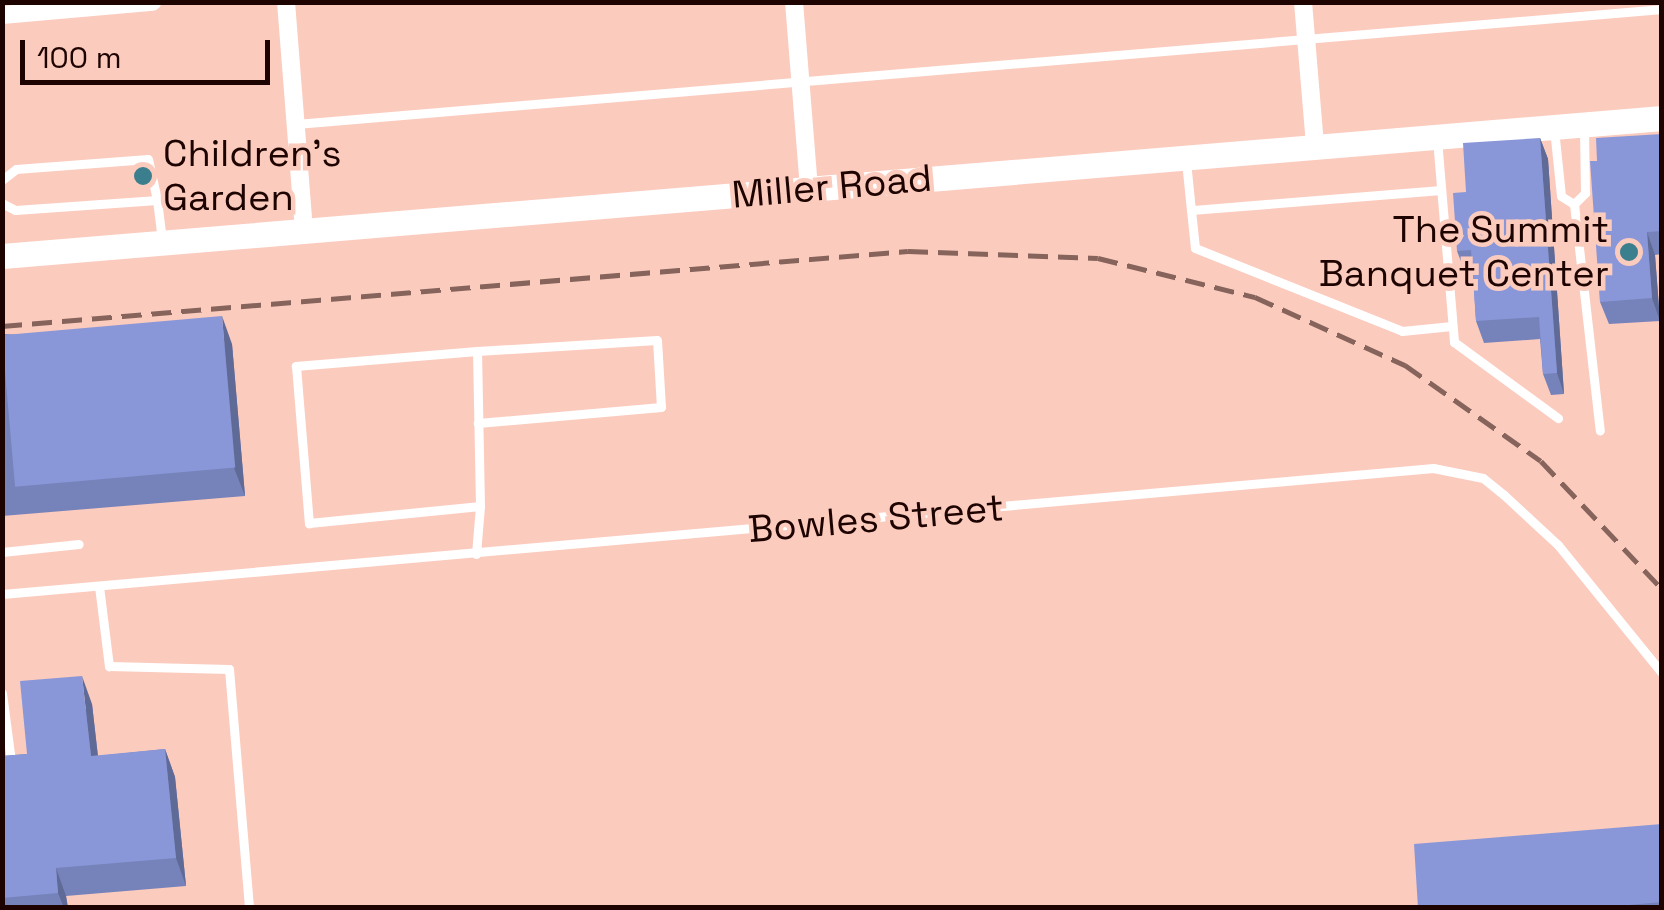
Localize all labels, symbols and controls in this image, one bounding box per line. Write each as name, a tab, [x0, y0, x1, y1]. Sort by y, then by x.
scale bar	[25, 20, 275, 82]
text: 100 m	[37, 38, 122, 77]
place label: Children's Garden	[163, 131, 342, 220]
street label: Miller Road	[730, 156, 934, 218]
marker: Children's Garden	[132, 165, 154, 187]
place label: The Summit Banquet Center	[1319, 207, 1609, 296]
marker: The Summit Banquet Center	[1618, 241, 1640, 263]
street label: Bowles Street	[746, 485, 1006, 553]

